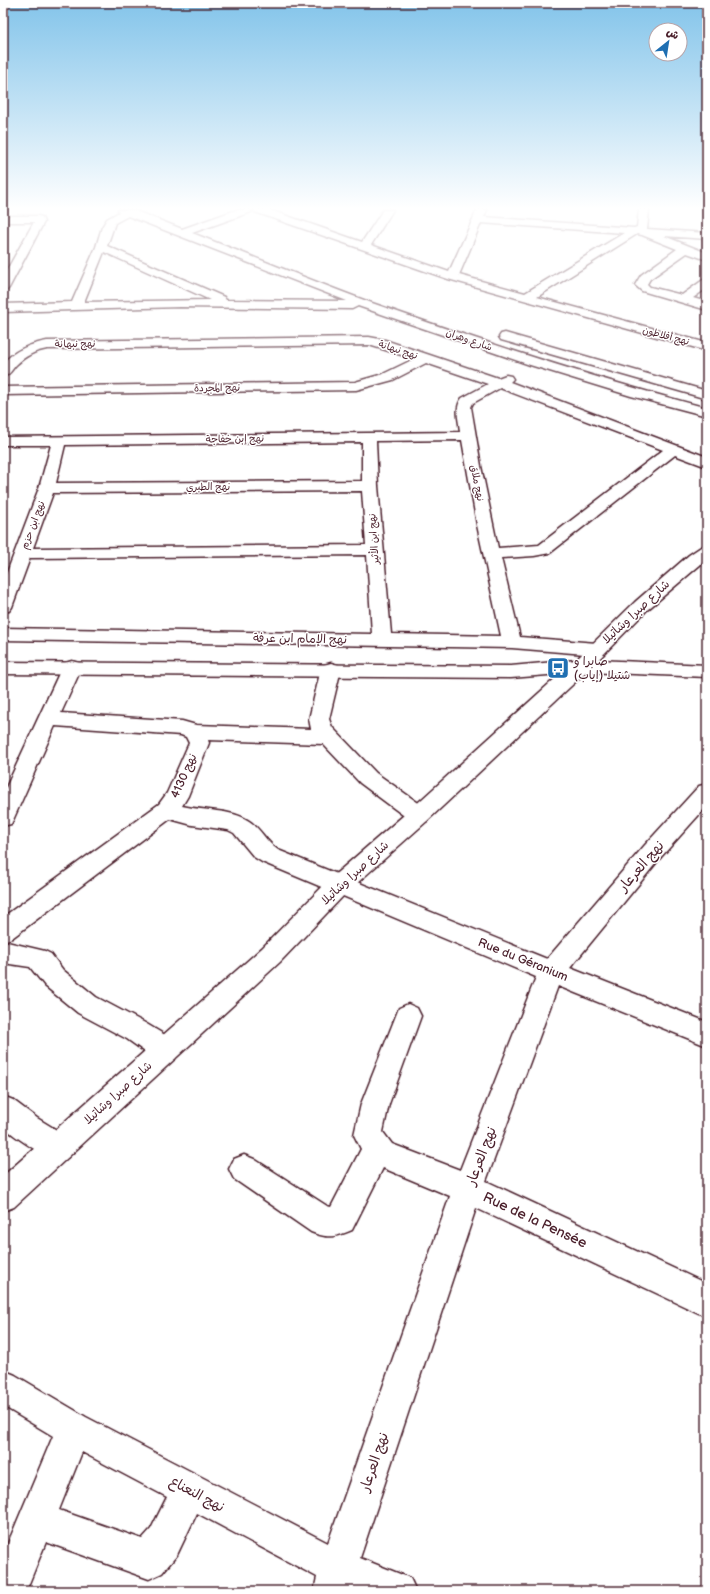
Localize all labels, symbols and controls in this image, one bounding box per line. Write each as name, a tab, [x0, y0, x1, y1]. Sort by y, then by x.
north arrow	[648, 22, 688, 62]
text: ش	[664, 25, 681, 42]
street label: نهج أفلاطون	[641, 324, 691, 349]
street label: شارع وهران	[444, 327, 494, 355]
street label: نهج نبهانة	[55, 338, 96, 351]
street label: نهج نبهانة	[376, 338, 419, 363]
street label: نهج المجردة	[194, 382, 240, 395]
street label: نهج إبن خفاجة	[206, 432, 264, 447]
street label: نهج ملاق	[467, 464, 486, 502]
street label: نهج الطبري	[186, 481, 230, 495]
street label: نهج ابن حزم	[18, 499, 49, 551]
street label: نهج ابن الأثير	[365, 513, 383, 566]
street label: شارع صبرا وشاتيلا	[599, 577, 674, 648]
street label: نهج الإمام ابن عرفة	[253, 631, 347, 648]
place label: صابرا و شتيلا (إياب)	[573, 654, 630, 683]
bus stop icon: صابرا و شتيلا (إياب)	[545, 655, 571, 681]
street label: نهج 4130	[167, 751, 201, 801]
street label: نهج العرعار	[614, 837, 668, 896]
street label: شارع صبرا وشاتيلا	[318, 838, 393, 909]
street label: Rue du Géranium	[476, 935, 570, 985]
street label: شارع صبرا وشاتيلا	[81, 1058, 156, 1128]
street label: نهج العرعار	[462, 1124, 501, 1189]
street label: Rue de la Pensée	[480, 1188, 590, 1252]
street label: نهج العرعار	[356, 1430, 393, 1495]
street label: نهج النعناع	[166, 1472, 227, 1517]

